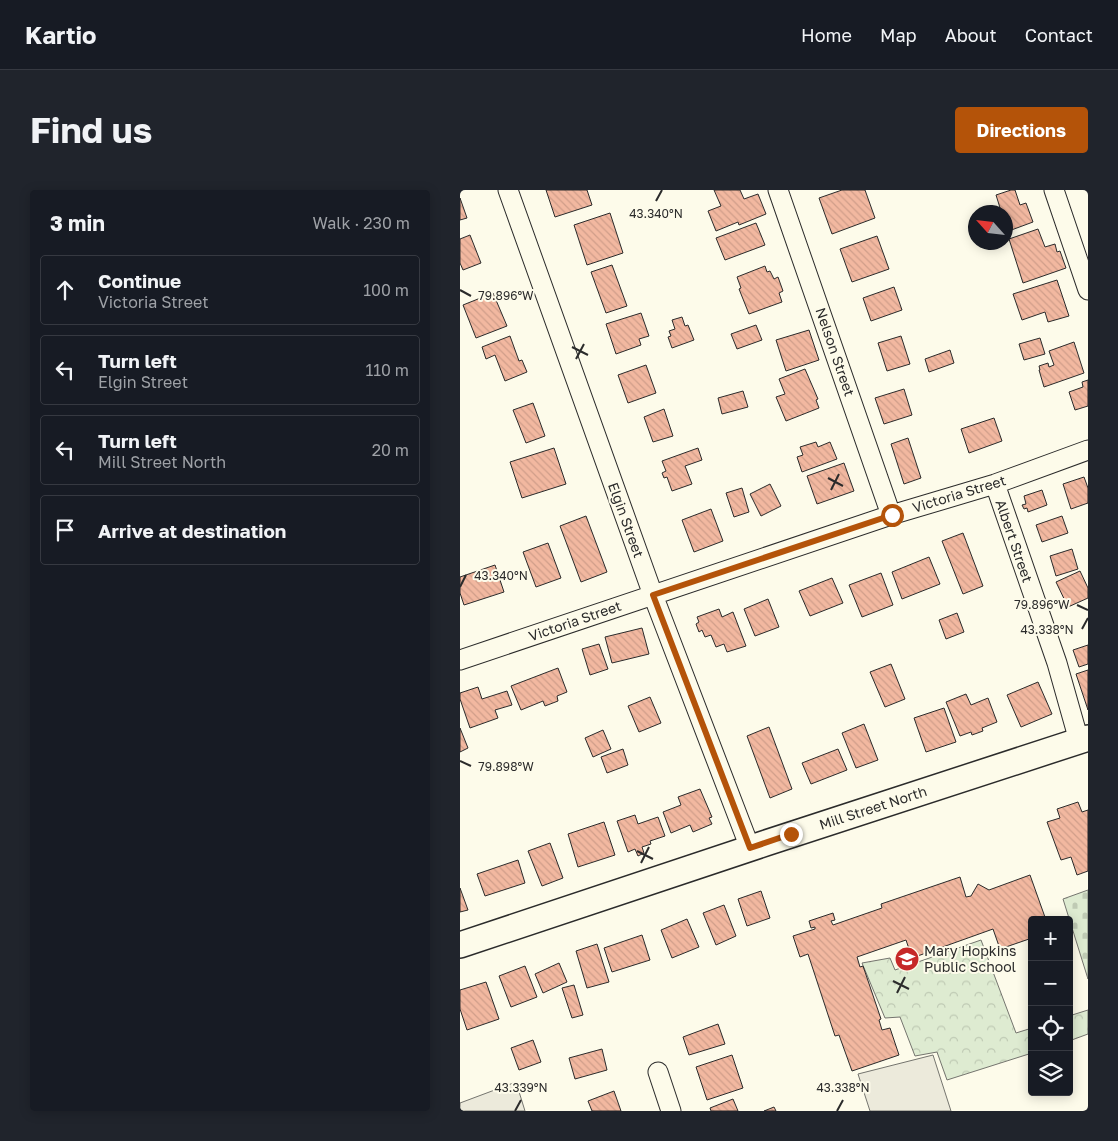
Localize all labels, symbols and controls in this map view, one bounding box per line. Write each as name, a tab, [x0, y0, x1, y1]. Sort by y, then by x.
text: Kartio	[25, 20, 97, 49]
text: Home	[801, 24, 852, 46]
text: Map	[880, 24, 917, 46]
text: About	[945, 24, 997, 46]
text: Contact	[1025, 24, 1093, 46]
button: Directions	[955, 107, 1088, 153]
text: Find us	[30, 109, 152, 151]
north arrow	[968, 205, 1013, 250]
text: 43.340°N	[629, 206, 683, 221]
text: 3 min	[50, 210, 105, 236]
text: Walk · 230 m	[313, 213, 410, 233]
text: Continue	[98, 269, 181, 292]
icon: ahead	[51, 276, 79, 304]
text: 100 m	[363, 280, 409, 300]
text: 79.896°W	[478, 288, 534, 303]
text: Victoria Street	[98, 292, 209, 312]
street label: Nelson Street	[812, 305, 859, 398]
text: Turn left	[98, 349, 177, 372]
icon: left	[51, 356, 79, 384]
text: 110 m	[365, 360, 409, 380]
text: Elgin Street	[98, 372, 188, 392]
text: Turn left	[98, 429, 177, 452]
icon: left	[51, 436, 79, 464]
text: 20 m	[372, 440, 409, 460]
text: Mill Street North	[98, 452, 226, 472]
street label: Victoria Street	[910, 471, 1008, 516]
street label: Elgin Street	[605, 480, 648, 560]
street label: Albert Street	[992, 497, 1037, 585]
route start	[881, 504, 904, 527]
icon: arrive	[51, 516, 79, 544]
text: Arrive at destination	[98, 519, 286, 542]
text: 43.340°N	[474, 568, 528, 583]
street label: Victoria Street	[526, 597, 623, 644]
text: 79.896°W	[1014, 597, 1070, 612]
text: 43.338°N	[1020, 622, 1074, 637]
text: 79.898°W	[478, 759, 534, 774]
street label: Mill Street North	[817, 782, 929, 833]
route end	[780, 823, 803, 846]
map controls	[1028, 916, 1073, 1096]
button: +	[1028, 916, 1073, 961]
place label: Mary Hopkins Public School	[924, 942, 1017, 975]
school or university icon: Mary Hopkins Public School	[894, 946, 920, 972]
button: −	[1028, 961, 1073, 1006]
button: locate	[1028, 1006, 1073, 1051]
button: layers	[1028, 1051, 1073, 1096]
text: 43.339°N	[494, 1080, 548, 1095]
text: 43.338°N	[816, 1080, 870, 1095]

